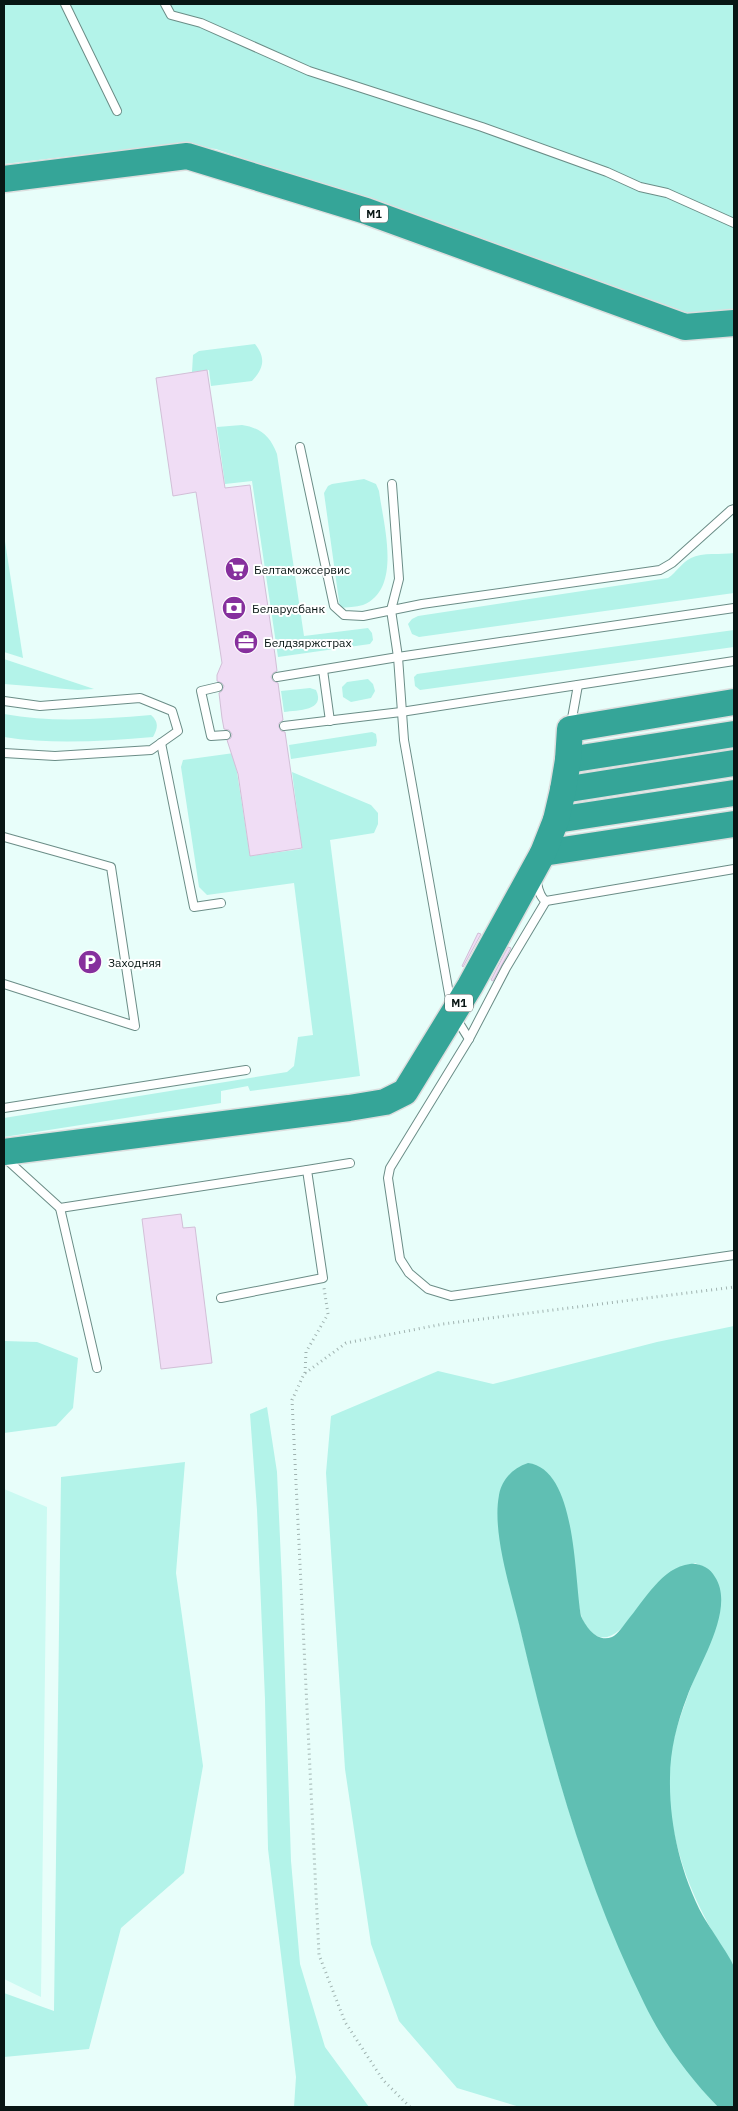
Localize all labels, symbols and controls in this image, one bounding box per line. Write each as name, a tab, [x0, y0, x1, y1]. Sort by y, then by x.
road number: М1	[360, 205, 388, 222]
supermarket icon: Белтаможсервис	[224, 556, 250, 582]
place label: Белтаможсервис	[254, 562, 350, 577]
bank icon: Беларусбанк	[221, 595, 247, 621]
place label: Беларусбанк	[252, 601, 325, 616]
office icon: Белдзяржстрах	[233, 629, 259, 655]
place label: Белдзяржстрах	[264, 635, 352, 650]
parking icon: Заходняя	[77, 949, 103, 975]
place label: Заходняя	[108, 955, 161, 970]
road number: М1	[445, 994, 473, 1011]

